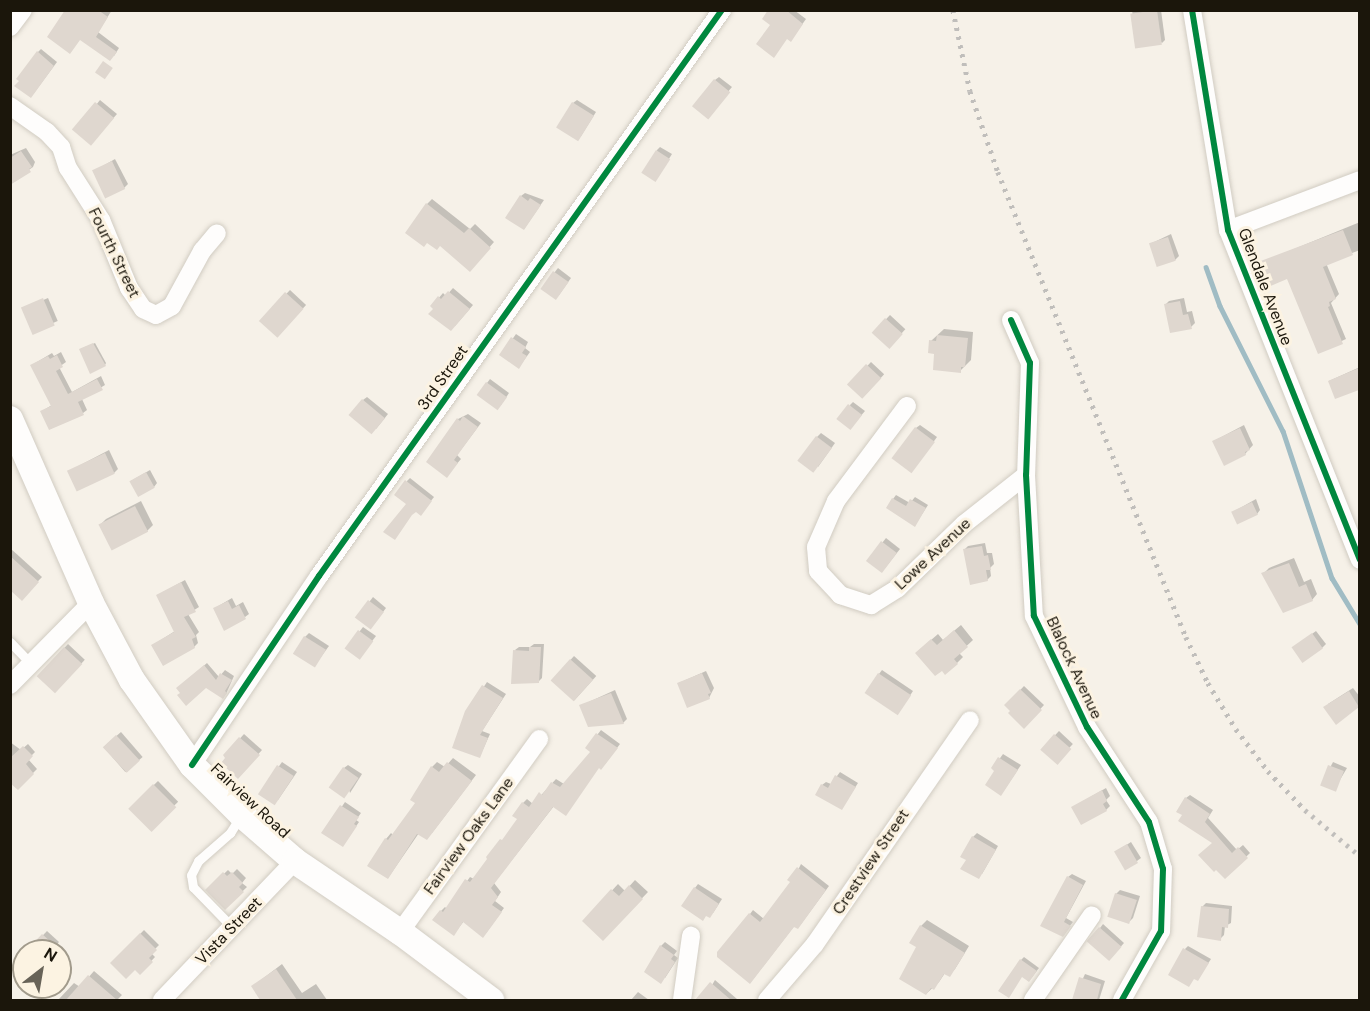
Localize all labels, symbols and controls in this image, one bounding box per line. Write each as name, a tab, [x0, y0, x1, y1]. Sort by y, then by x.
street label: Fourth Street	[84, 205, 144, 301]
street label: Glendale Avenue	[1234, 226, 1296, 348]
street label: 3rd Street	[414, 342, 472, 414]
street label: Lowe Avenue	[891, 514, 975, 594]
street label: Blalock Avenue	[1042, 614, 1106, 722]
street label: Fairview Road	[206, 759, 294, 843]
street label: Fairview Oaks Lane	[420, 774, 518, 898]
street label: Crestview Street	[829, 806, 913, 918]
street label: Vista Street	[192, 893, 266, 969]
north arrow	[12, 939, 72, 999]
text: N	[40, 943, 61, 967]

